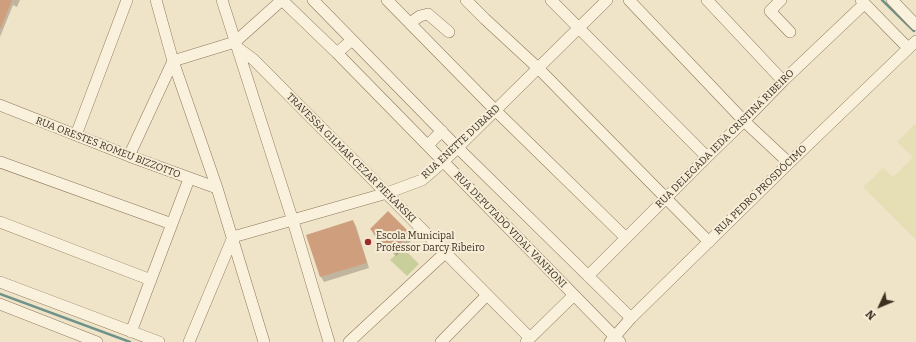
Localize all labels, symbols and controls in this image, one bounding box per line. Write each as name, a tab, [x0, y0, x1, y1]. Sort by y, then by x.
street label: RUA DELEGADA IEDA CRISTINA RIBEIRO	[653, 67, 797, 211]
street label: TRAVESSA GILMAR CEZAR PIEKARSKI	[284, 91, 418, 225]
street label: RUA ENETTE DUBARD	[419, 102, 503, 182]
street label: RUA ORESTES ROMEU BIZZOTTO	[34, 115, 182, 181]
street label: RUA PEDRO PROSDÓCIMO	[712, 143, 810, 237]
street label: RUA DEPUTADO VIDAL VANHONI	[451, 170, 569, 290]
place label: Escola Municipal Professor Darcy Ribeiro	[376, 230, 485, 254]
marker: Escola Municipal Professor Darcy Ribeiro	[363, 237, 373, 247]
north arrow	[860, 286, 900, 326]
text: N	[863, 307, 879, 322]

